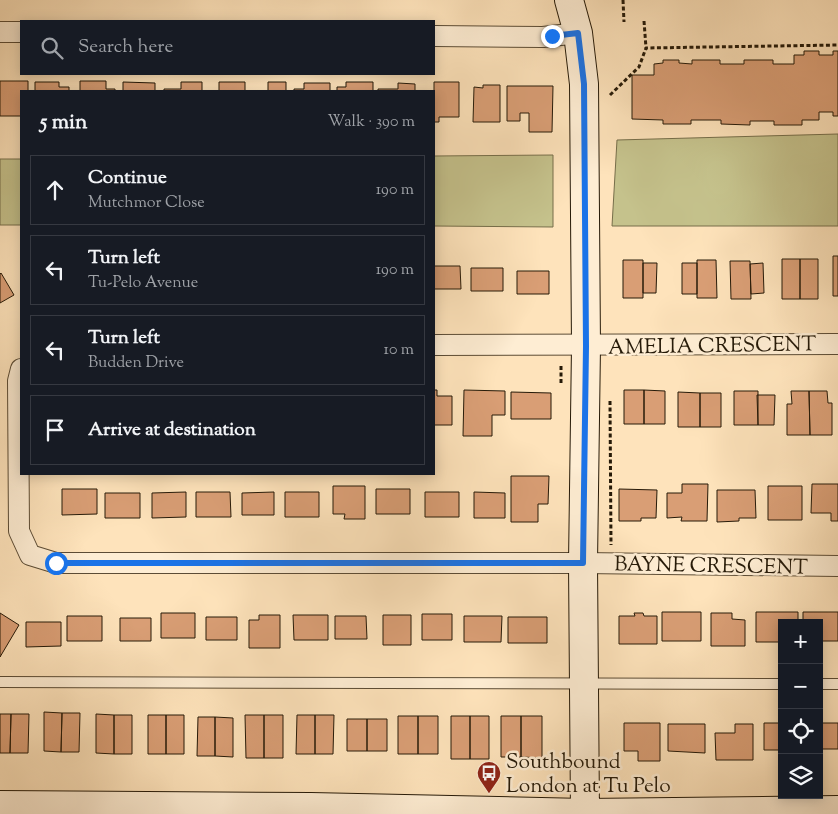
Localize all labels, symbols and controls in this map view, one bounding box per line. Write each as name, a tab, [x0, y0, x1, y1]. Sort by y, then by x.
search box	[20, 20, 435, 75]
route end	[541, 25, 564, 48]
icon: search	[38, 34, 66, 62]
text: Search here	[78, 34, 173, 61]
text: 5 min	[40, 108, 87, 138]
text: Walk · 390 m	[327, 111, 415, 134]
text: Continue	[88, 165, 167, 192]
icon: ahead	[41, 176, 69, 204]
text: 190 m	[376, 179, 414, 202]
text: Mutchmor Close	[88, 192, 205, 215]
text: Turn left	[88, 245, 160, 272]
icon: left	[41, 256, 69, 284]
text: 190 m	[376, 259, 414, 282]
text: Tu-Pelo Avenue	[88, 272, 198, 295]
text: Turn left	[88, 325, 160, 352]
street label: AMELIA CRESCENT	[608, 330, 817, 364]
icon: left	[41, 336, 69, 364]
text: 10 m	[384, 339, 414, 362]
text: Budden Drive	[88, 352, 184, 375]
icon: arrive	[41, 416, 69, 444]
text: Arrive at destination	[88, 417, 256, 444]
street label: BAYNE CRESCENT	[614, 550, 808, 584]
route start	[45, 552, 68, 575]
map controls	[778, 619, 823, 799]
button: +	[778, 619, 823, 664]
button: −	[778, 664, 823, 709]
button: locate	[778, 709, 823, 754]
place label: Southbound London at Tu Pelo	[506, 748, 671, 802]
button: layers	[778, 754, 823, 799]
bus stop icon: Southbound London at Tu Pelo	[476, 760, 502, 794]

